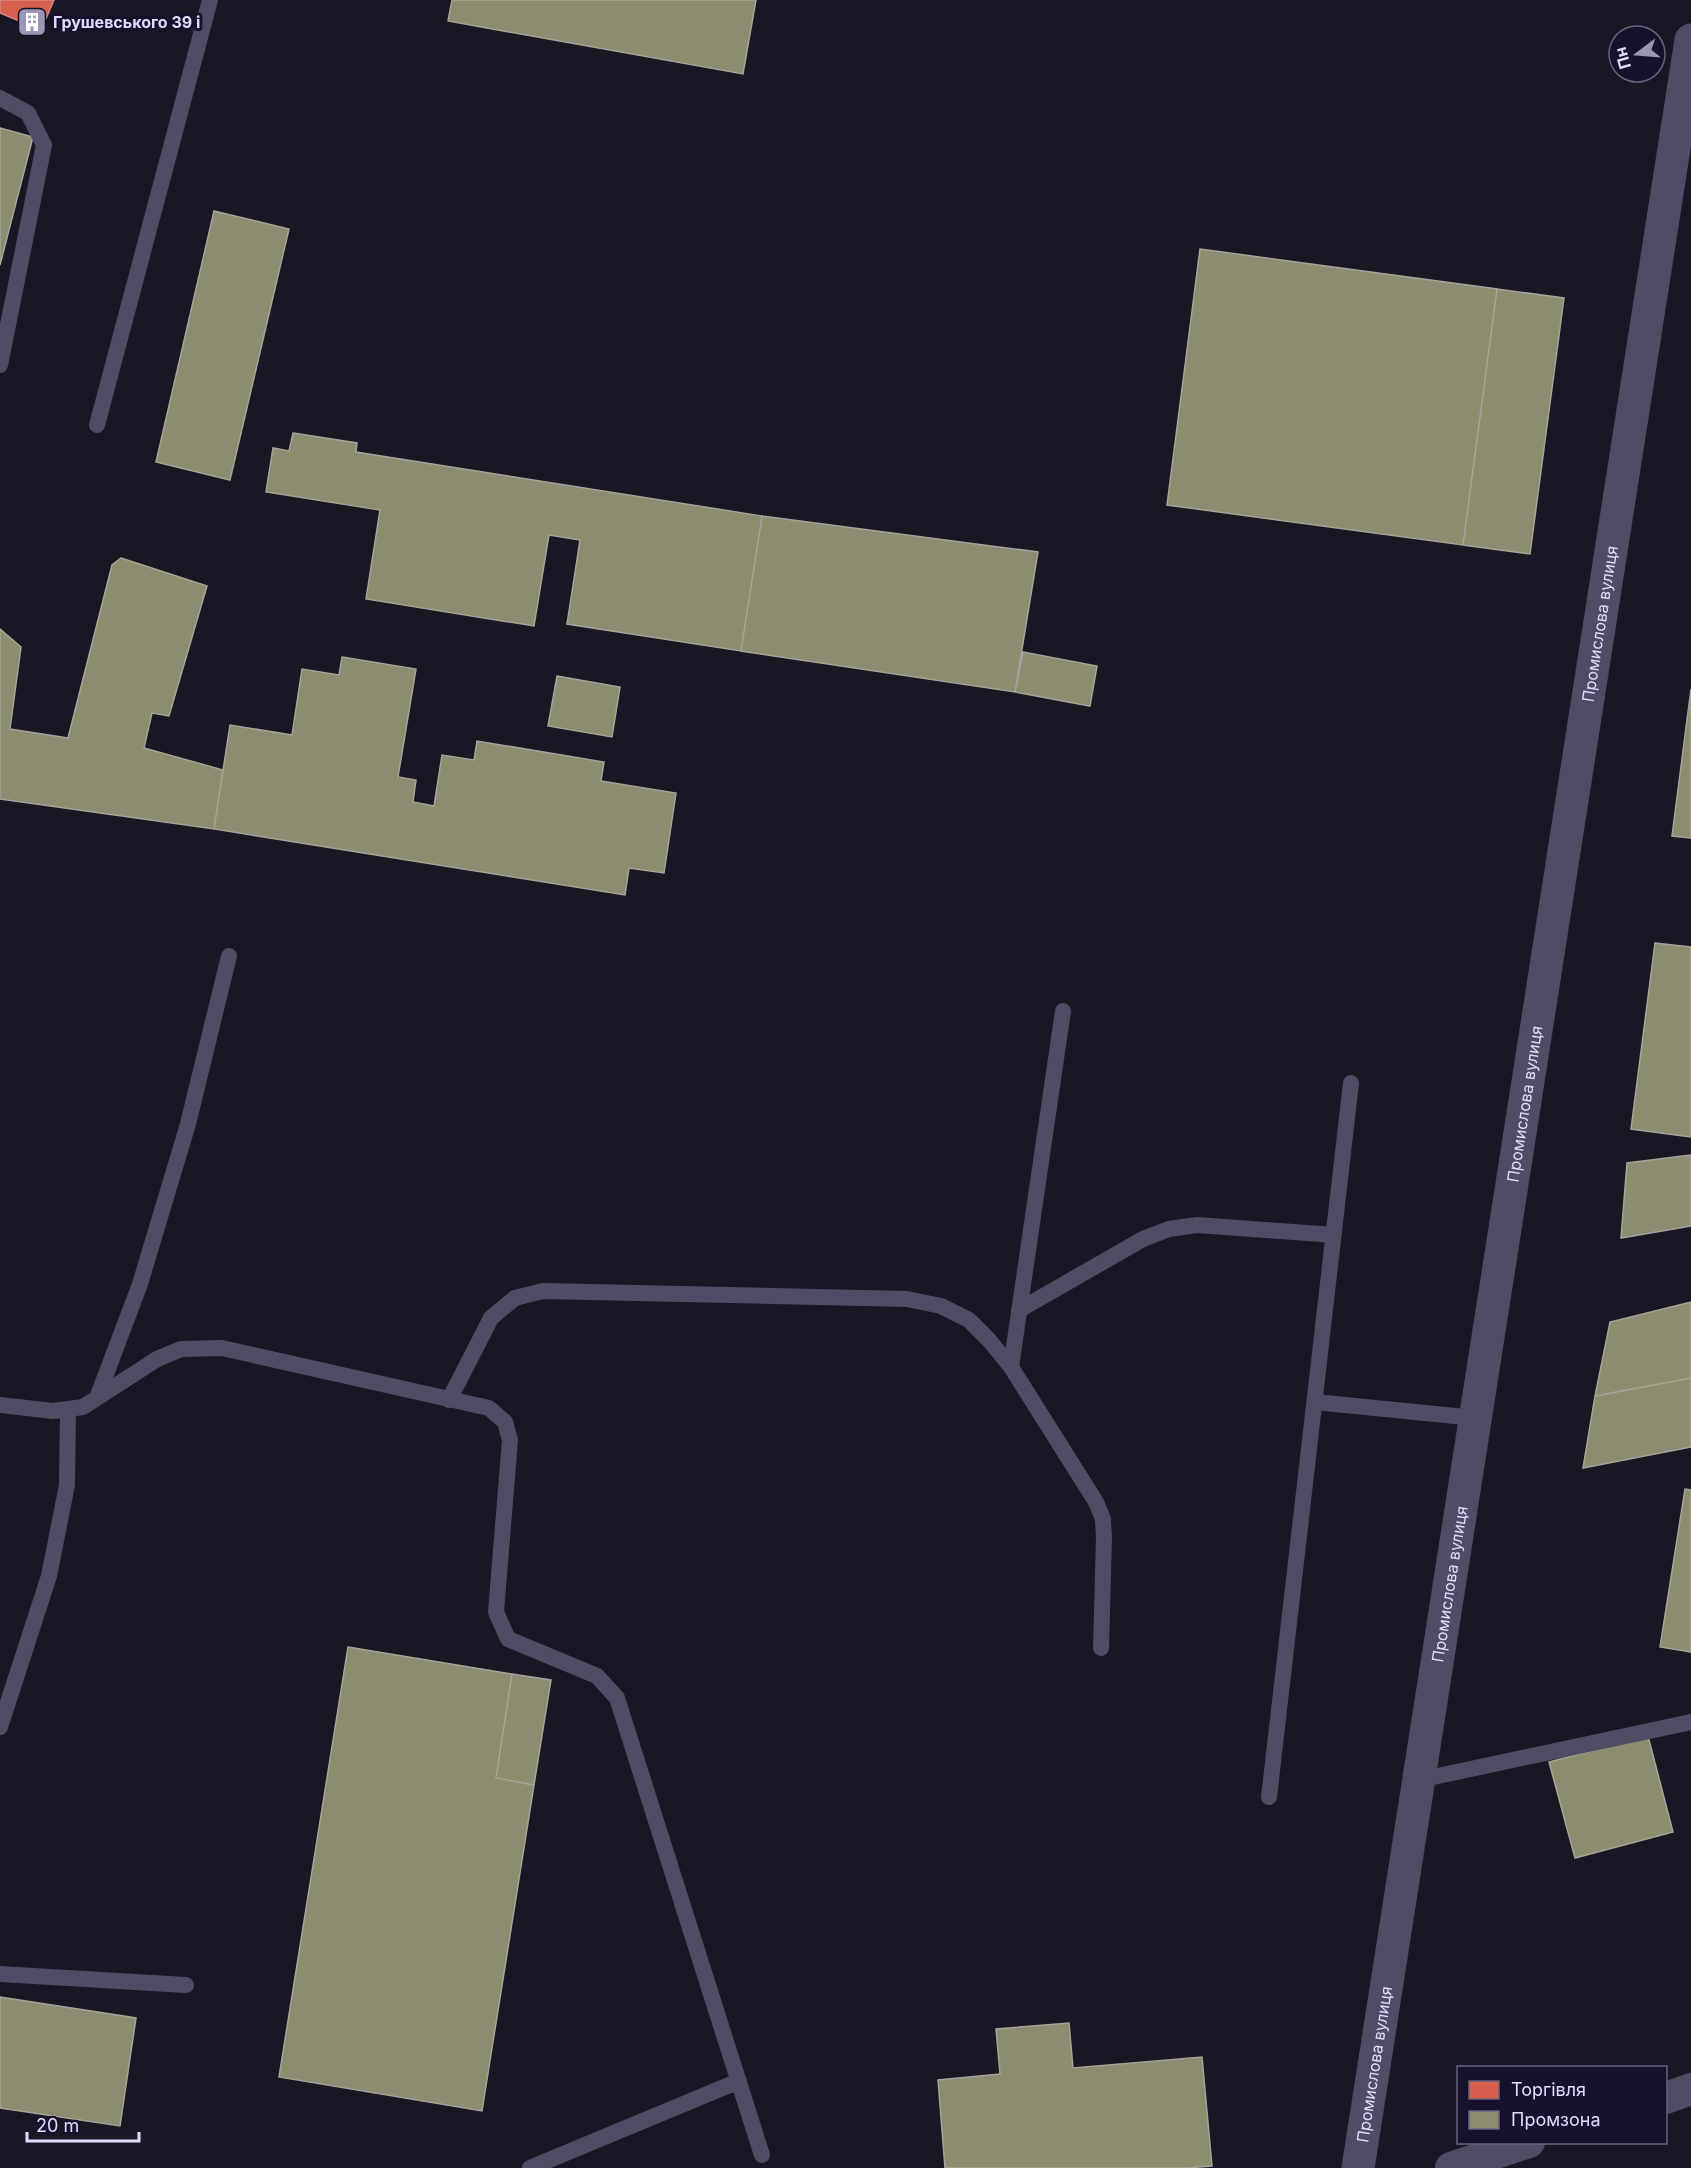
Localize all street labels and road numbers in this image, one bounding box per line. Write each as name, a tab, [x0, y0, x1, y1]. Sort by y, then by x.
street label: Промислова вулиця	[1578, 544, 1622, 703]
street label: Промислова вулиця	[1502, 1024, 1547, 1184]
street label: Промислова вулиця	[1427, 1505, 1471, 1664]
street label: Промислова вулиця	[1352, 1985, 1396, 2144]

